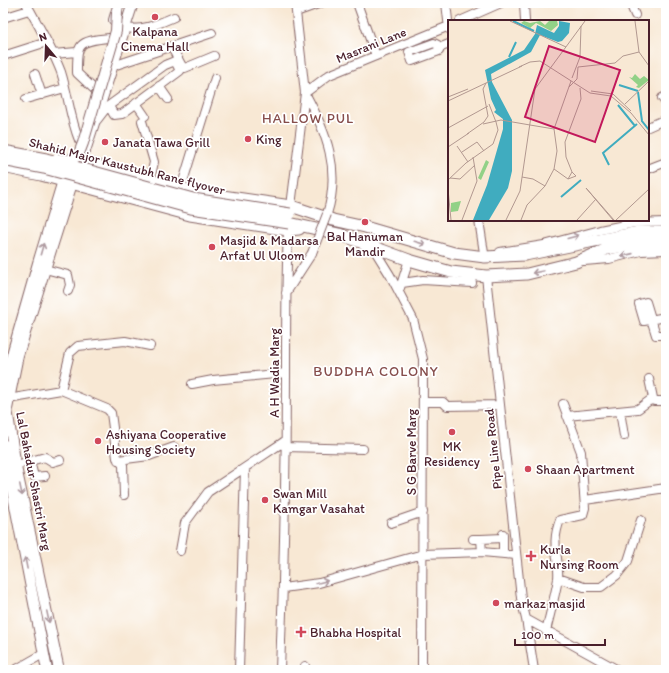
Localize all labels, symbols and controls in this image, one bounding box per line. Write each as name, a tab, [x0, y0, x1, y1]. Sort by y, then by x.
marker: Kalpana Cinema Hall	[150, 12, 160, 22]
inset map	[448, 20, 649, 221]
place label: Kalpana Cinema Hall	[121, 24, 190, 54]
street label: Masrani Lane	[334, 24, 408, 66]
north arrow	[26, 26, 66, 66]
text: N	[37, 30, 49, 44]
district label: HALLOW PUL	[262, 110, 354, 127]
place label: King	[256, 132, 282, 147]
street label: Shahid Major Kaustubh Rane flyover	[27, 134, 227, 198]
marker: King	[243, 134, 253, 144]
place label: Janata Tawa Grill	[113, 135, 210, 150]
marker: Janata Tawa Grill	[100, 137, 110, 147]
marker: Bal Hanuman Mandir	[360, 217, 370, 227]
place label: Bal Hanuman Mandir	[327, 229, 404, 259]
place label: Masjid & Madarsa Arfat Ul Uloom	[220, 233, 319, 263]
one-way arrow	[566, 233, 579, 240]
one-way arrow	[414, 240, 427, 247]
marker: Masjid & Madarsa Arfat Ul Uloom	[207, 242, 217, 252]
one-way arrow	[38, 243, 46, 256]
one-way arrow	[621, 251, 634, 259]
one-way arrow	[532, 268, 545, 276]
street label: A H Wadia Marg	[267, 328, 282, 418]
district label: BUDDHA COLONY	[313, 363, 439, 380]
street label: S G Barve Marg	[404, 408, 419, 495]
street label: Pipe Line Road	[481, 408, 505, 490]
street label: Lal Bahadur Shastri Marg	[13, 410, 55, 552]
place label: Ashiyana Cooperative Housing Society	[106, 427, 226, 457]
marker: MK Residency	[447, 427, 457, 437]
marker: Ashiyana Cooperative Housing Society	[93, 436, 103, 446]
place label: MK Residency	[424, 439, 480, 469]
place label: Shaan Apartment	[536, 462, 635, 477]
marker: Shaan Apartment	[523, 464, 533, 474]
one-way arrow	[17, 483, 25, 496]
place label: Swan Mill Kamgar Vasahat	[273, 486, 365, 516]
marker: Swan Mill Kamgar Vasahat	[260, 495, 270, 505]
place label: Kurla Nursing Room	[540, 542, 619, 572]
marker: Kurla Nursing Room	[525, 550, 537, 562]
one-way arrow	[21, 557, 29, 570]
one-way arrow	[315, 577, 328, 585]
place label: markaz masjid	[504, 596, 585, 611]
marker: markaz masjid	[491, 598, 501, 608]
one-way arrow	[45, 610, 53, 623]
scale bar	[515, 621, 605, 647]
place label: Bhabha Hospital	[310, 625, 402, 640]
marker: Bhabha Hospital	[295, 626, 307, 638]
text: 100 m	[521, 628, 554, 642]

